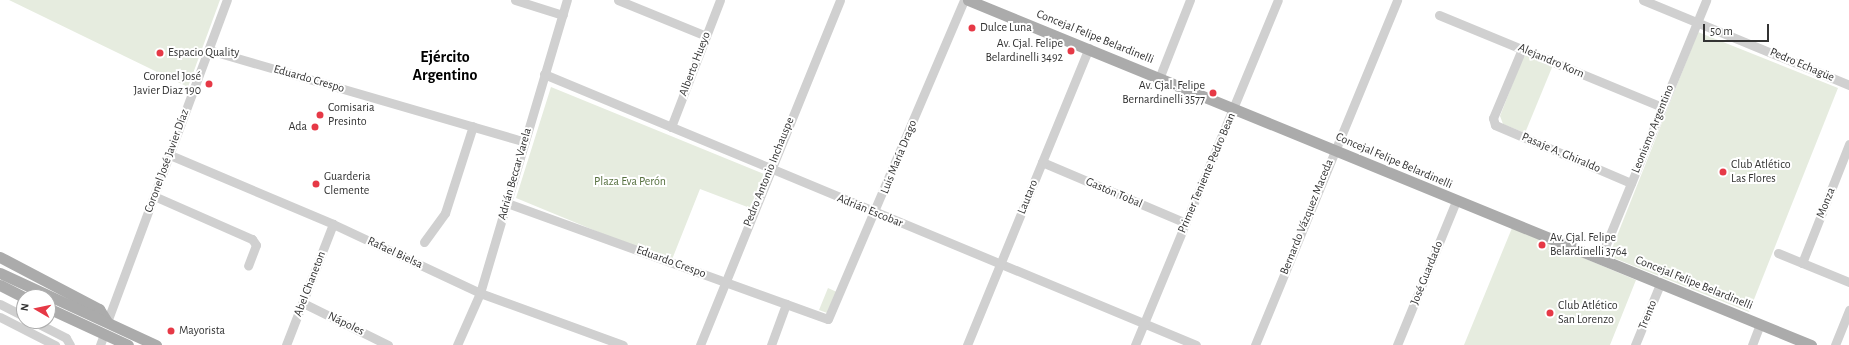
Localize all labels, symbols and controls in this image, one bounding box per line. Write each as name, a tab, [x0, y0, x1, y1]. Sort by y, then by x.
street label: Concejal Felipe Belardinelli	[1034, 7, 1156, 67]
scale bar	[1705, 16, 1771, 42]
place label: Dulce Luna	[980, 21, 1032, 35]
marker: Dulce Luna	[967, 23, 977, 33]
text: 50 m	[1710, 25, 1733, 37]
street label: Alberto Hueyo	[676, 30, 714, 98]
place label: Av. Cjal. Felipe Belardinelli 3492	[985, 37, 1063, 65]
street label: Alejandro Korn	[1516, 41, 1586, 81]
street label: Pedro Echagüe	[1768, 45, 1836, 85]
place label: Espacio Quality	[168, 46, 239, 60]
marker: Av. Cjal. Felipe Belardinelli 3492	[1066, 46, 1076, 56]
district label: Ejército Argentino	[413, 47, 477, 85]
marker: Espacio Quality	[155, 48, 165, 58]
street label: Eduardo Crespo	[272, 62, 346, 96]
place label: Coronel José Javier Diaz 190	[134, 70, 201, 98]
marker: Coronel José Javier Diaz 190	[204, 79, 214, 89]
place label: Av. Cjal. Felipe Bernardinelli 3577	[1122, 79, 1205, 107]
street label: Leonismo Argentino	[1629, 83, 1677, 175]
marker: Av. Cjal. Felipe Bernardinelli 3577	[1208, 88, 1218, 98]
place label: Comisaria Presinto	[328, 101, 374, 129]
street label: Coronel José Javier Díaz	[142, 107, 192, 215]
marker: Comisaria Presinto	[315, 110, 325, 120]
street label: Primer Teniente Pedro Bean	[1175, 111, 1239, 235]
street label: Pedro Antonio Inchauspe	[740, 115, 798, 229]
street label: Luis María Drago	[878, 118, 920, 196]
place label: Ada	[289, 120, 307, 134]
marker: Ada	[310, 122, 320, 132]
street label: Adrián Beccar Varela	[495, 126, 535, 222]
street label: Concejal Felipe Belardinelli	[1333, 130, 1455, 192]
street label: Pasaje A. Ghiraldo	[1519, 130, 1603, 176]
street label: Bernardo Vázquez Maceda	[1277, 157, 1337, 277]
place label: Club Atlético Las Flores	[1731, 158, 1791, 186]
marker: Club Atlético Las Flores	[1718, 167, 1728, 177]
place label: Guarderia Clemente	[324, 170, 370, 198]
park label: Plaza Eva Perón	[594, 175, 666, 189]
street label: Gastón Tobal	[1083, 175, 1145, 211]
street label: Lautaro	[1015, 178, 1041, 216]
marker: Guarderia Clemente	[311, 179, 321, 189]
street label: Monza	[1813, 186, 1839, 220]
street label: Adrián Escobar	[835, 191, 905, 231]
place label: Av. Cjal. Felipe Belardinelli 3764	[1550, 231, 1627, 259]
street label: Rafael Bielsa	[365, 234, 425, 272]
street label: José Guardado	[1408, 239, 1446, 307]
marker: Av. Cjal. Felipe Belardinelli 3764	[1537, 240, 1547, 250]
street label: Eduardo Crespo	[634, 243, 708, 281]
street label: Abel Chaneton	[291, 249, 329, 319]
street label: Concejal Felipe Belardinelli	[1633, 253, 1755, 313]
north arrow	[16, 289, 56, 329]
street label: Trento	[1636, 298, 1660, 332]
place label: Club Atlético San Lorenzo	[1558, 299, 1618, 327]
text: N	[19, 303, 31, 312]
marker: Club Atlético San Lorenzo	[1545, 308, 1555, 318]
street label: Nápoles	[326, 309, 366, 339]
place label: Mayorista	[179, 324, 225, 338]
marker: Mayorista	[166, 326, 176, 336]

